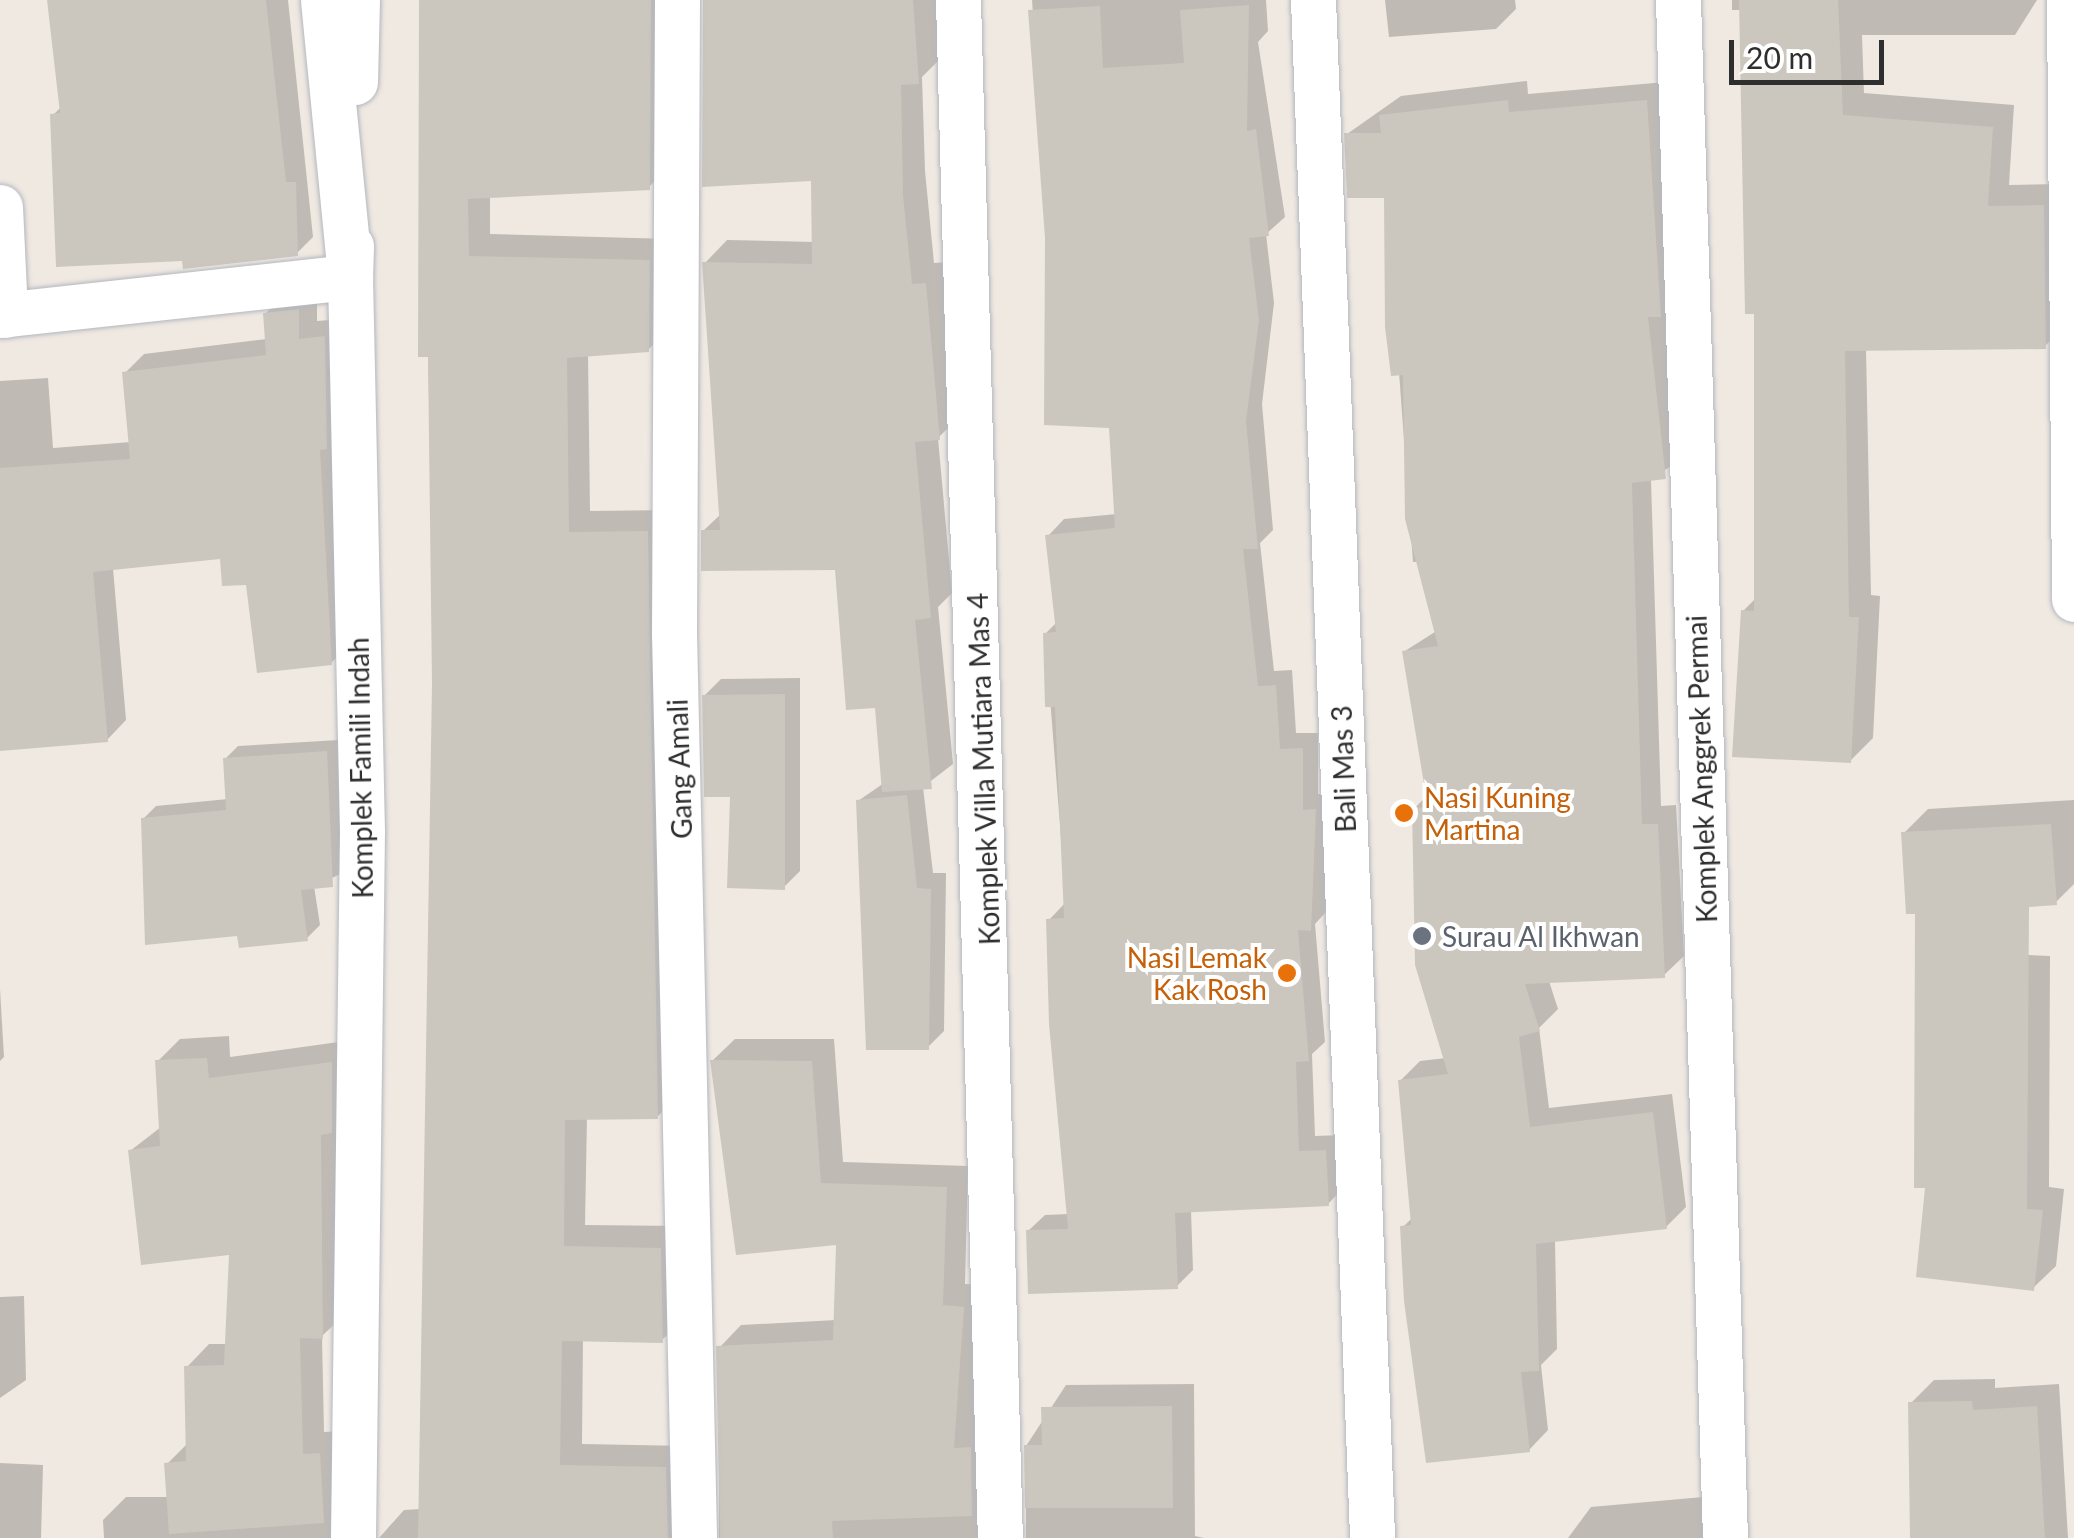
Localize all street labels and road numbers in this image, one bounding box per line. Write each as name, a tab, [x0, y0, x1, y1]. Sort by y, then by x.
street label: Komplek Villa Mutiara Mas 4	[960, 592, 1006, 946]
street label: Komplek Anggrek Permai	[1679, 614, 1723, 924]
street label: Komplek Famili Indah	[341, 637, 379, 899]
street label: Gang Amali	[660, 698, 698, 840]
street label: Bali Mas 3	[1324, 705, 1362, 833]

